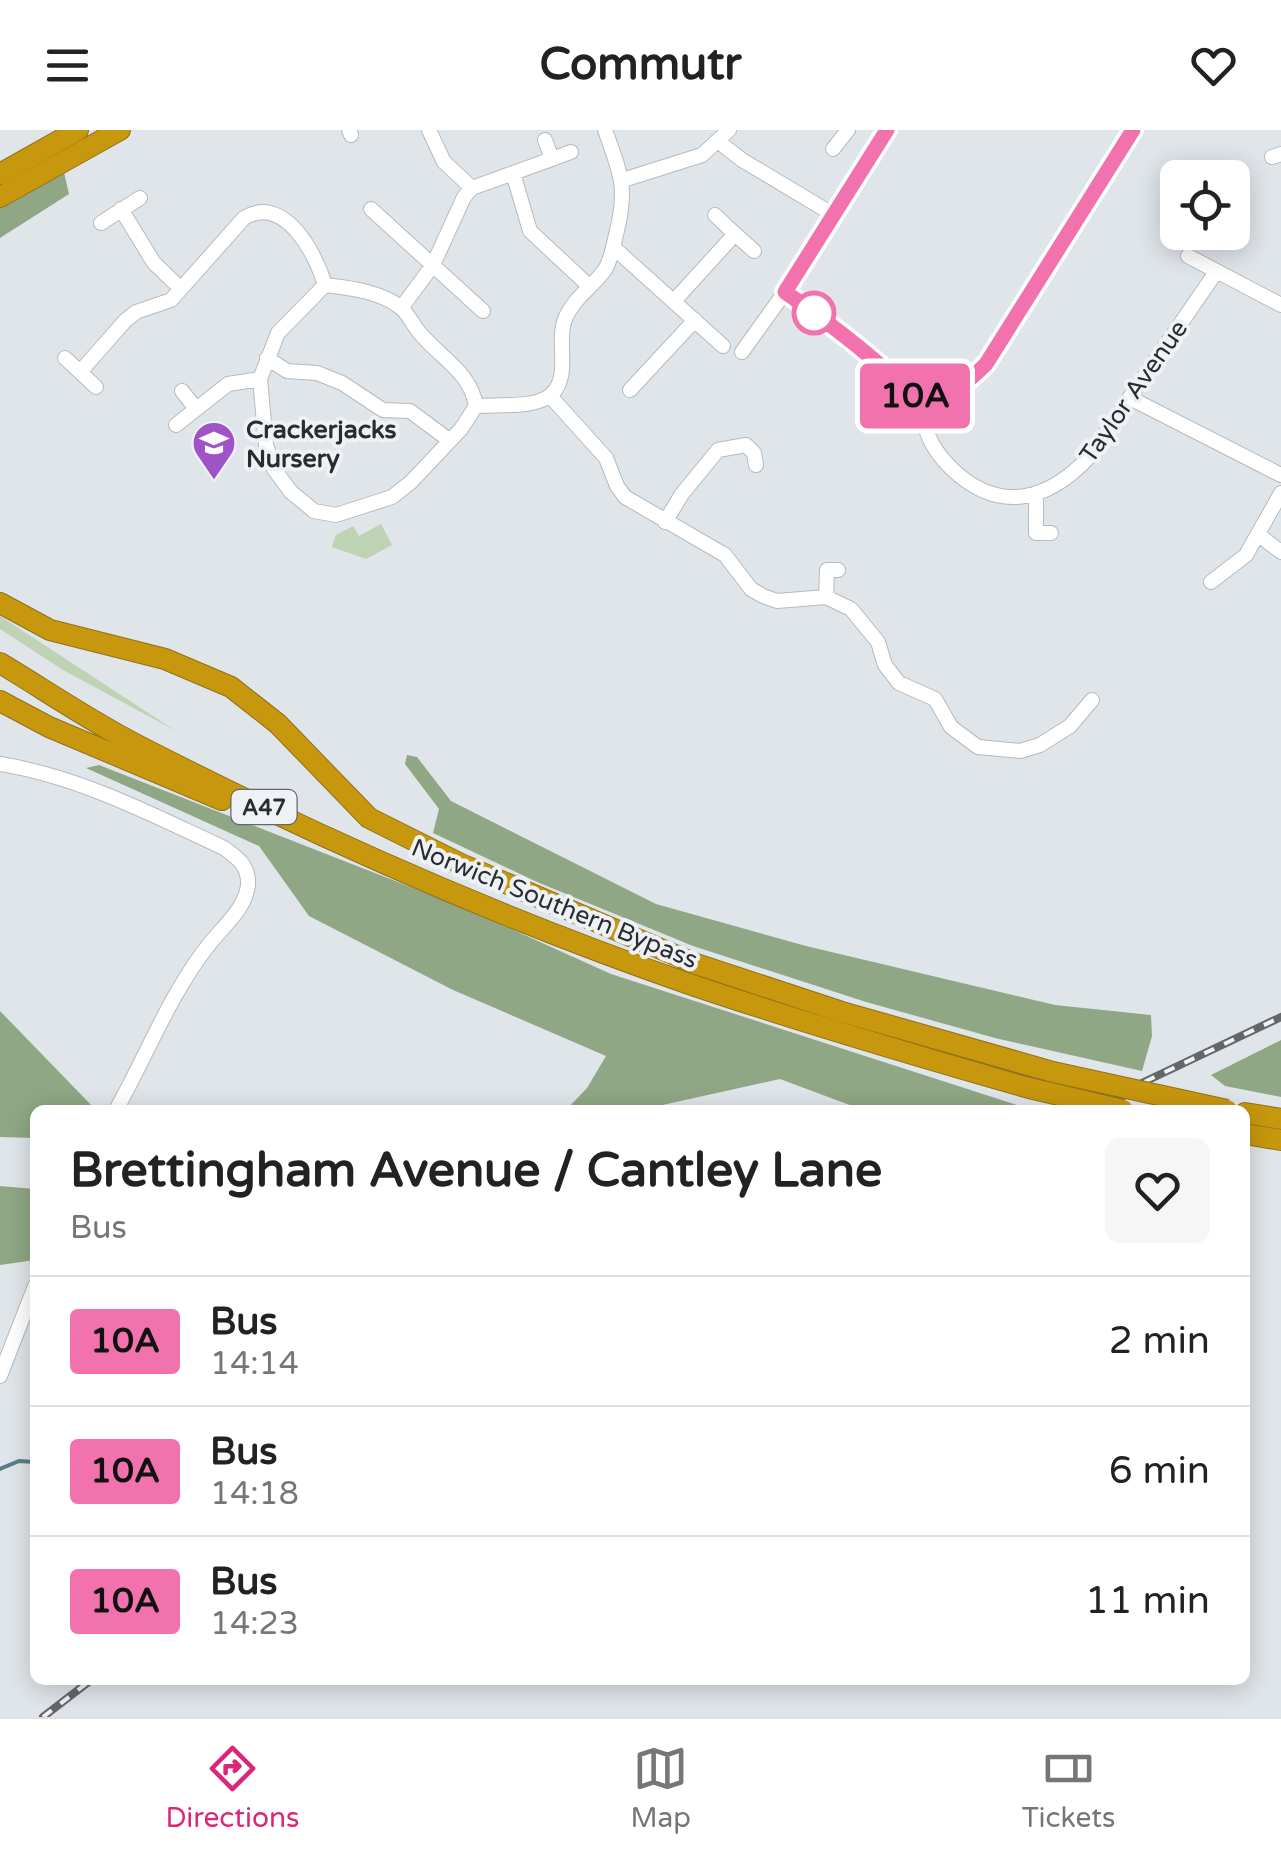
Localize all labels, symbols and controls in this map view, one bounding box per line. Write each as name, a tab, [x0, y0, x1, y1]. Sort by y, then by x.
icon: menu	[40, 38, 95, 93]
text: Commutr	[539, 38, 742, 92]
icon: heart	[1186, 38, 1241, 93]
map controls	[1160, 160, 1250, 250]
button: locate	[1160, 160, 1250, 250]
unlabelled marker	[793, 292, 835, 334]
street label: Taylor Avenue	[1074, 314, 1194, 469]
line badge: 10A	[858, 364, 972, 428]
text: 10A	[880, 375, 950, 417]
place label: Crackerjacks Nursery	[246, 415, 397, 474]
school or university icon: Crackerjacks Nursery	[191, 420, 237, 481]
road number: A47	[232, 790, 296, 824]
street label: Norwich Southern Bypass	[407, 833, 702, 975]
button: heart	[1105, 1138, 1210, 1243]
text: Brettingham Avenue / Cantley Lane	[70, 1142, 882, 1200]
text: Bus	[70, 1209, 127, 1247]
text: Bus	[210, 1299, 278, 1345]
text: 2 min	[1109, 1318, 1210, 1364]
text: 10A	[90, 1320, 160, 1362]
text: 14:14	[210, 1345, 299, 1383]
text: Bus	[210, 1429, 278, 1475]
text: 6 min	[1109, 1448, 1210, 1494]
text: 10A	[90, 1450, 160, 1492]
text: 14:18	[210, 1475, 299, 1513]
text: Bus	[210, 1559, 278, 1605]
text: 11 min	[1085, 1578, 1210, 1624]
text: 10A	[90, 1580, 160, 1622]
text: 14:23	[210, 1605, 299, 1643]
tab: Directions	[165, 1741, 299, 1835]
tab: Map	[630, 1741, 691, 1835]
tab: Tickets	[1022, 1741, 1115, 1835]

